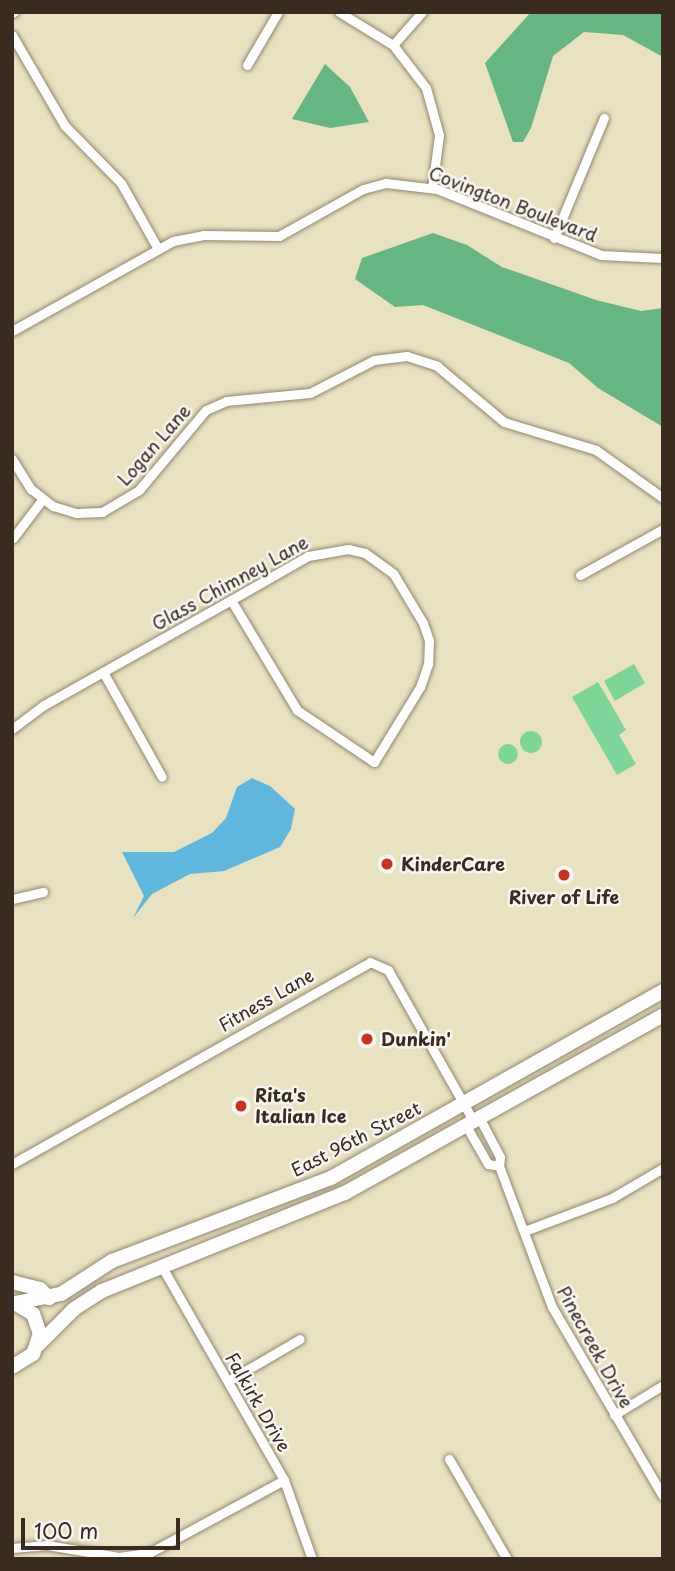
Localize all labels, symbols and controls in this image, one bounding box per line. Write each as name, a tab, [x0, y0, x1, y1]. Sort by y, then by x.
street label: Covington Boulevard	[426, 162, 600, 246]
street label: Logan Lane	[113, 400, 195, 490]
street label: Glass Chimney Lane	[148, 531, 312, 635]
place label: KinderCare	[401, 853, 505, 875]
marker: KinderCare	[379, 856, 395, 872]
marker: River of Life	[556, 867, 572, 883]
place label: River of Life	[509, 886, 619, 908]
street label: Fitness Lane	[215, 964, 317, 1036]
place label: Dunkin'	[381, 1028, 451, 1050]
marker: Dunkin'	[359, 1031, 375, 1047]
place label: Rita's Italian Ice	[255, 1085, 347, 1128]
street label: East 96th Street	[287, 1097, 425, 1181]
marker: Rita's Italian Ice	[233, 1098, 249, 1114]
street label: Pinecreek Drive	[552, 1282, 638, 1412]
street label: Falkirk Drive	[221, 1348, 295, 1456]
scale bar	[24, 1504, 184, 1548]
text: 100 m	[34, 1514, 98, 1546]

